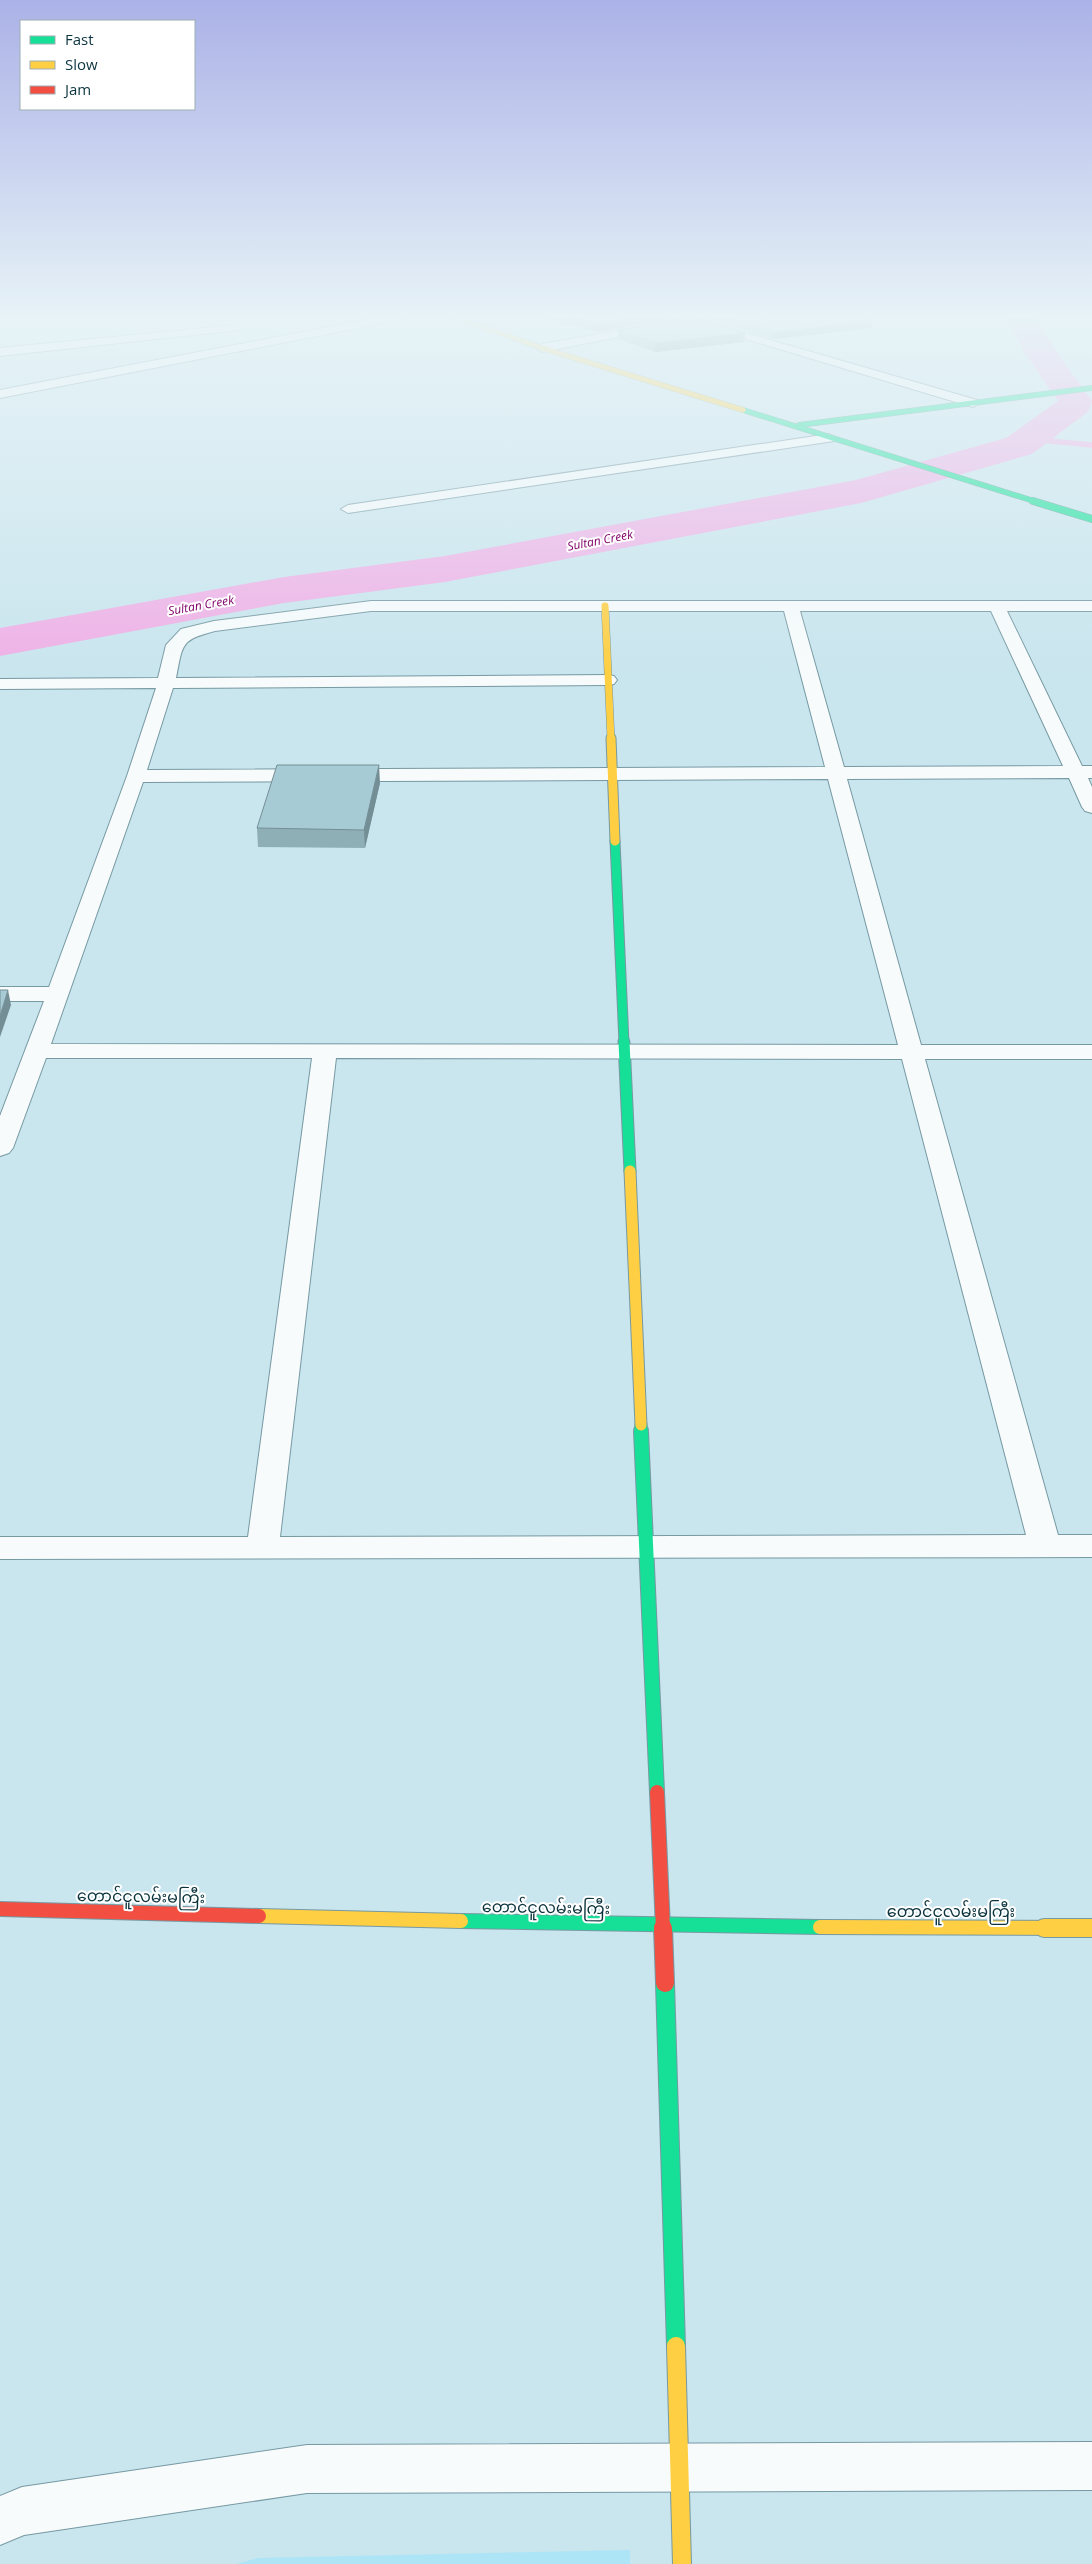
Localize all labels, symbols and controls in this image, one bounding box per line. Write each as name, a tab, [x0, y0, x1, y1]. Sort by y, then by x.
legend	[20, 20, 195, 110]
text: Fast	[65, 29, 94, 49]
text: Slow	[65, 54, 98, 74]
text: Jam	[63, 79, 91, 99]
water label: Sultan Creek	[566, 525, 635, 555]
water label: Sultan Creek	[167, 591, 236, 619]
street label: တောင်ငူလမ်းမကြီး	[77, 1884, 205, 1912]
street label: တောင်ငူလမ်းမကြီး	[482, 1895, 610, 1923]
street label: တောင်ငူလမ်းမကြီး	[887, 1900, 1015, 1926]

